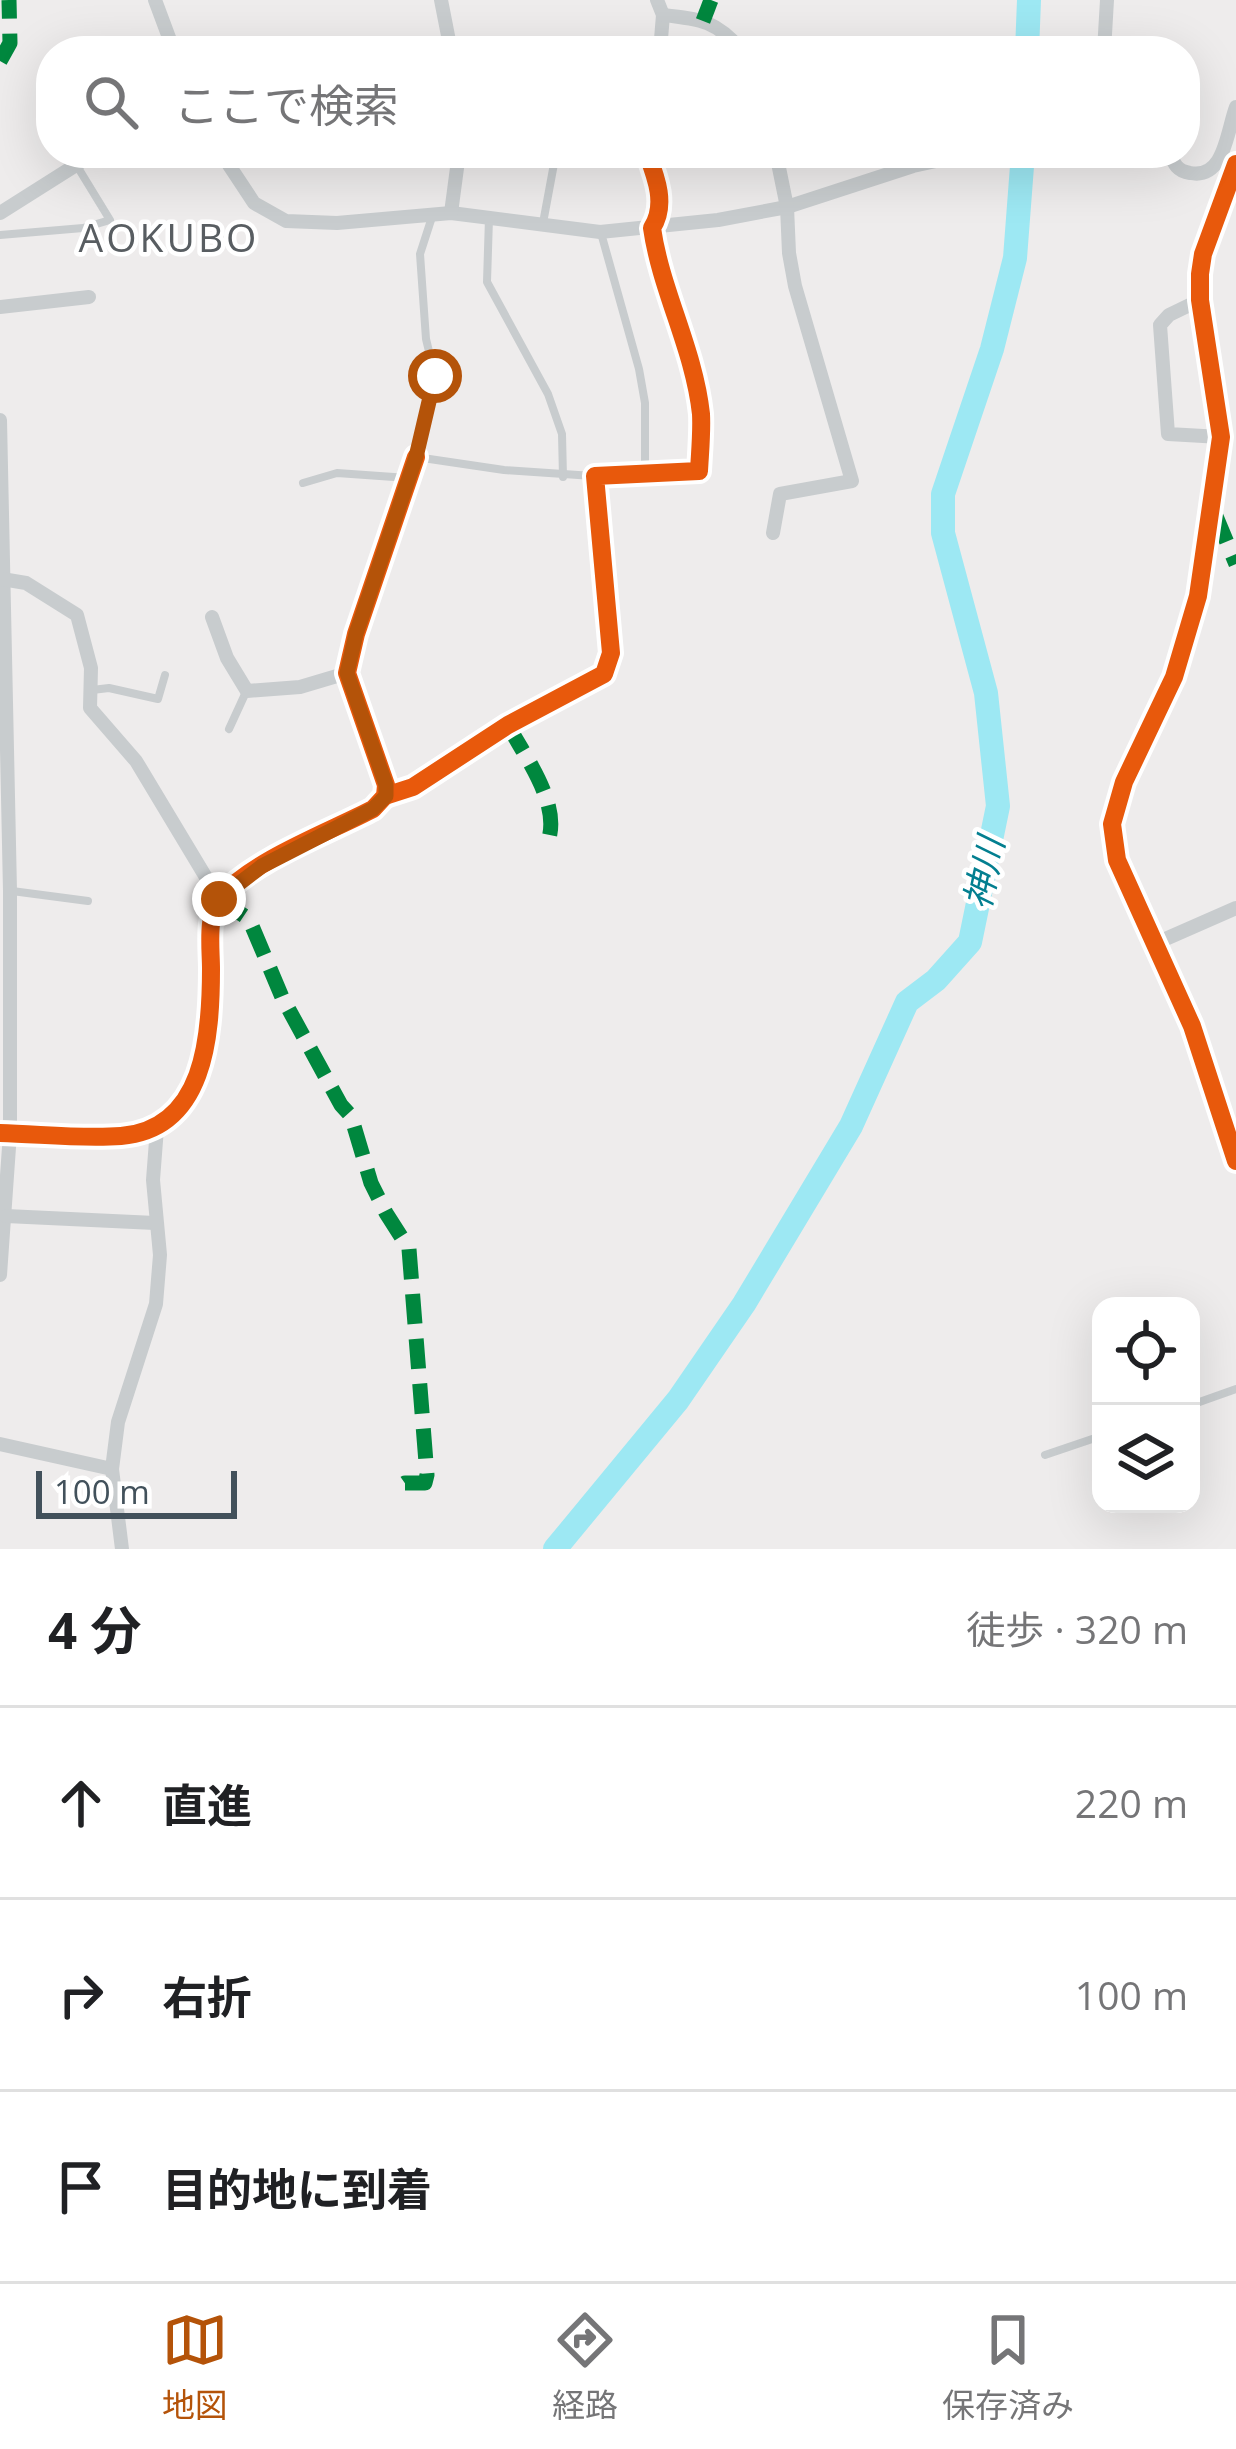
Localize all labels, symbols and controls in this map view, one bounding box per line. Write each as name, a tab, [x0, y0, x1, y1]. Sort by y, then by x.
search box	[36, 36, 1200, 168]
icon: search	[78, 69, 144, 135]
text: ここで検索	[174, 74, 399, 135]
district label: AOKUBO	[79, 210, 259, 263]
route start	[408, 349, 462, 403]
water label: 神川	[952, 829, 1016, 913]
route end	[192, 872, 246, 926]
map controls	[1092, 1297, 1200, 1513]
button: locate	[1092, 1297, 1200, 1405]
button: layers	[1092, 1405, 1200, 1513]
scale bar	[36, 1465, 237, 1518]
text: 100 m	[54, 1469, 150, 1514]
text: 4 分	[48, 1594, 141, 1664]
text: 徒歩 · 320 m	[966, 1602, 1188, 1655]
icon: ahead	[48, 1770, 114, 1836]
text: 直進	[162, 1774, 252, 1835]
text: 220 m	[1075, 1776, 1188, 1829]
icon: right	[48, 1962, 114, 2028]
text: 右折	[162, 1966, 252, 2027]
text: 100 m	[1075, 1968, 1188, 2021]
icon: arrive	[48, 2154, 114, 2220]
text: 目的地に到着	[162, 2158, 432, 2219]
tab: 地図	[162, 2307, 228, 2427]
tab: 経路	[552, 2307, 618, 2427]
tab: 保存済み	[942, 2307, 1074, 2427]

